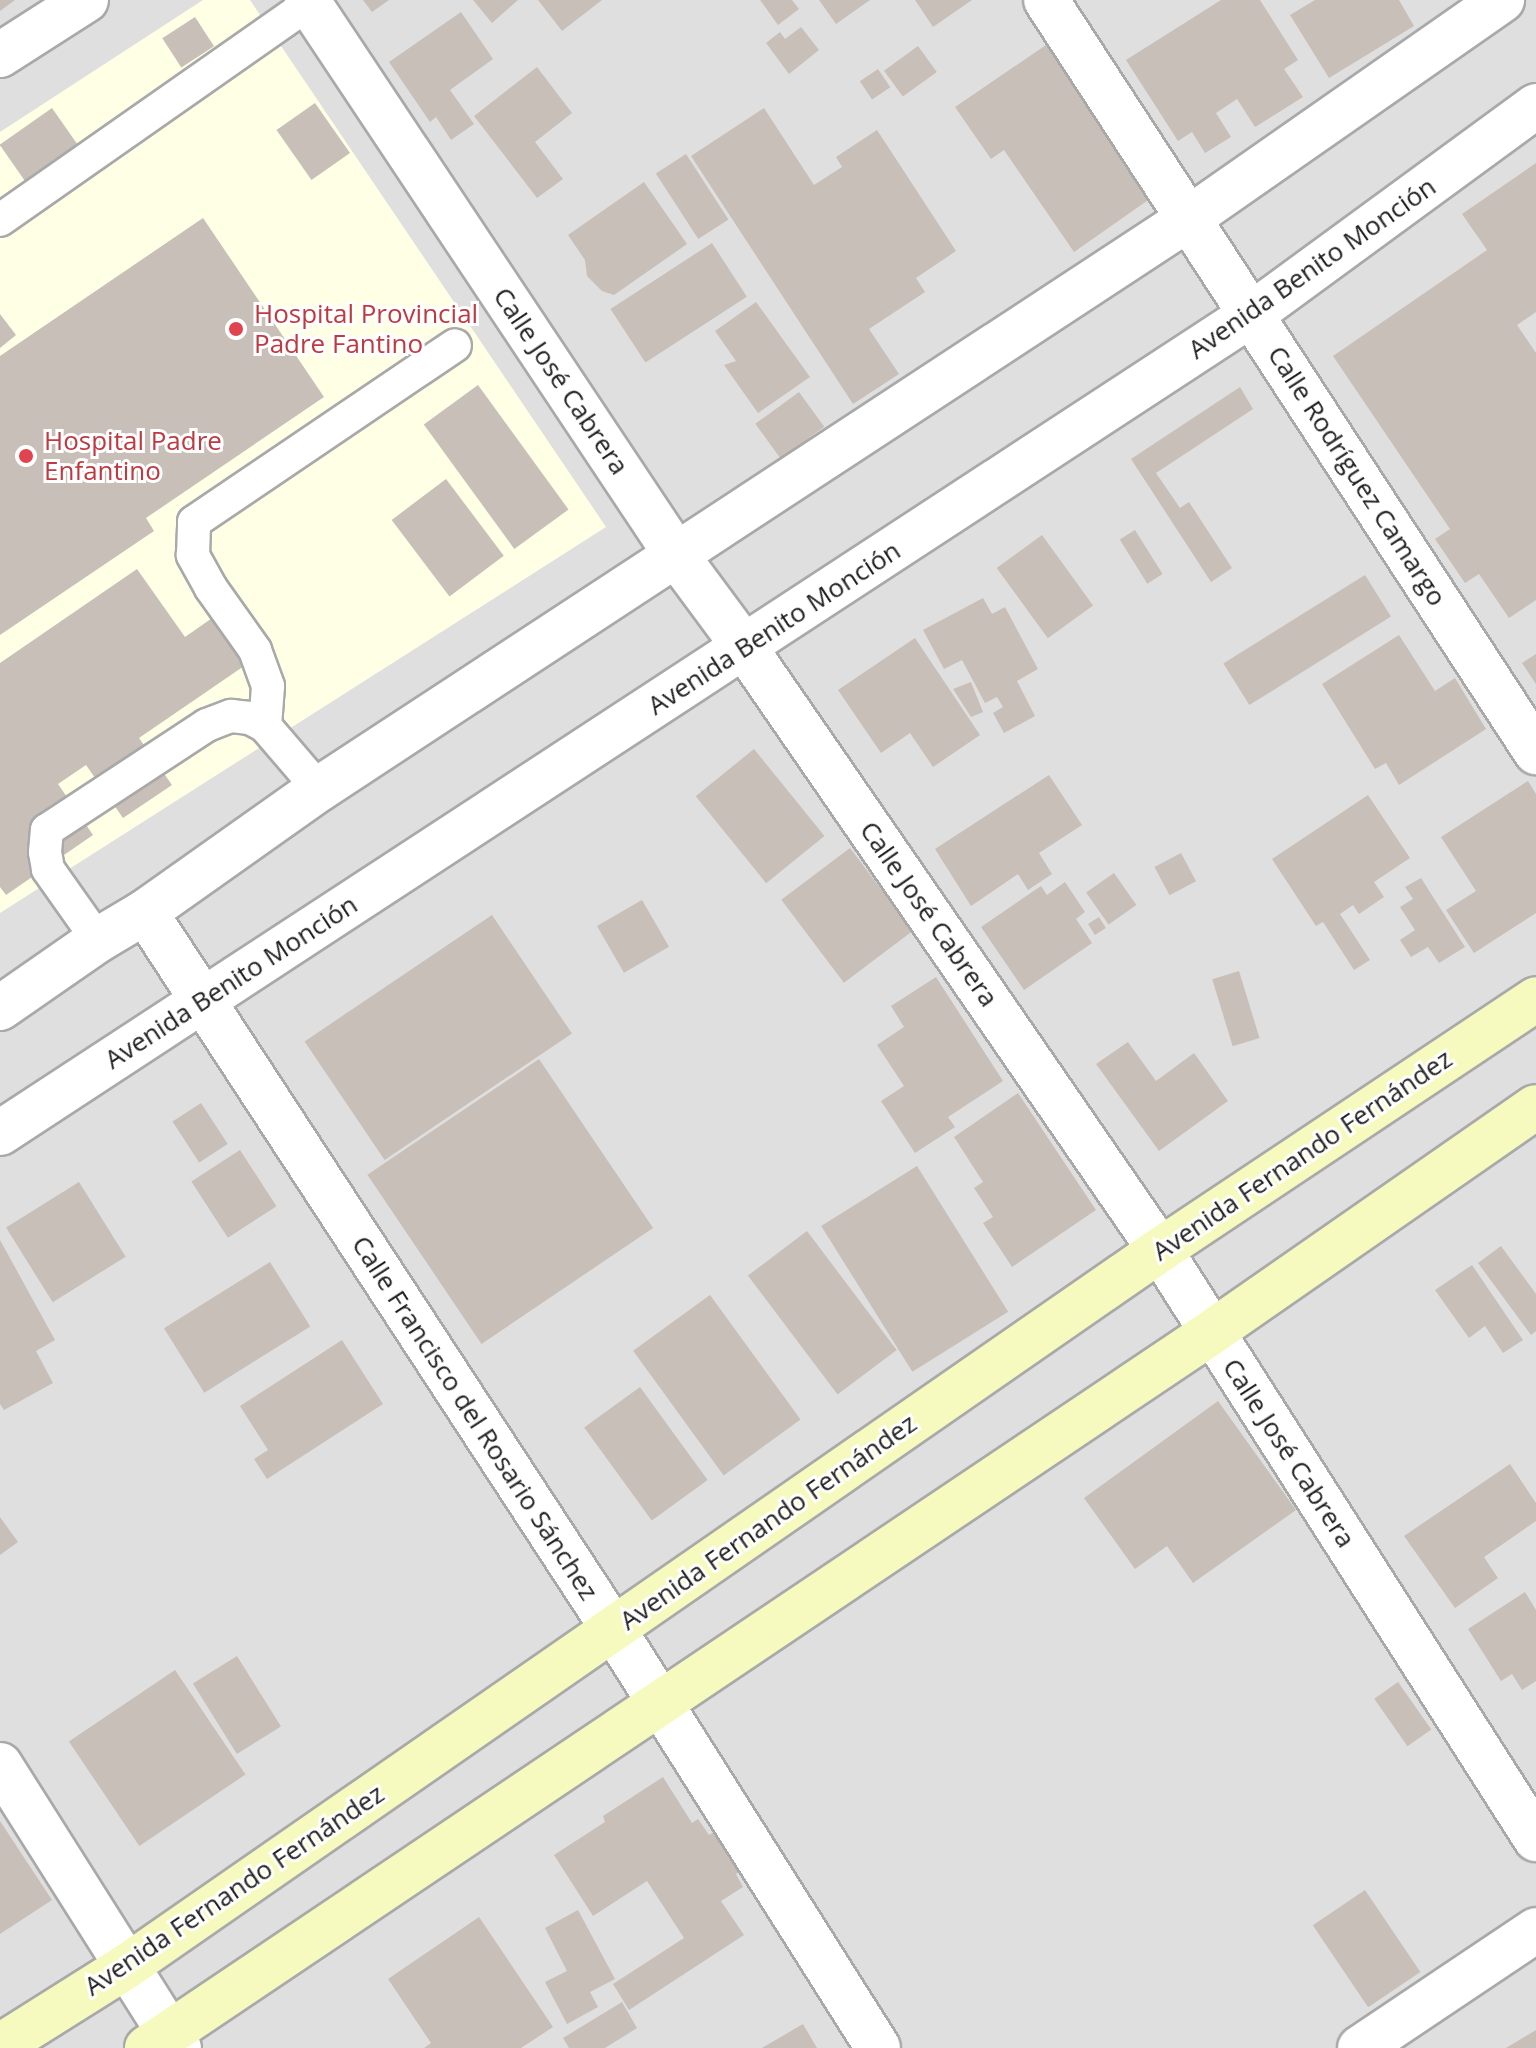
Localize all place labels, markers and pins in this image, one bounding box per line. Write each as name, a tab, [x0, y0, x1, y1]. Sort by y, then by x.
place label: Hospital Provincial Padre Fantino	[254, 298, 478, 360]
marker: Hospital Provincial Padre Fantino	[225, 318, 247, 340]
place label: Hospital Padre Enfantino	[44, 425, 222, 486]
marker: Hospital Padre Enfantino	[15, 445, 37, 467]

